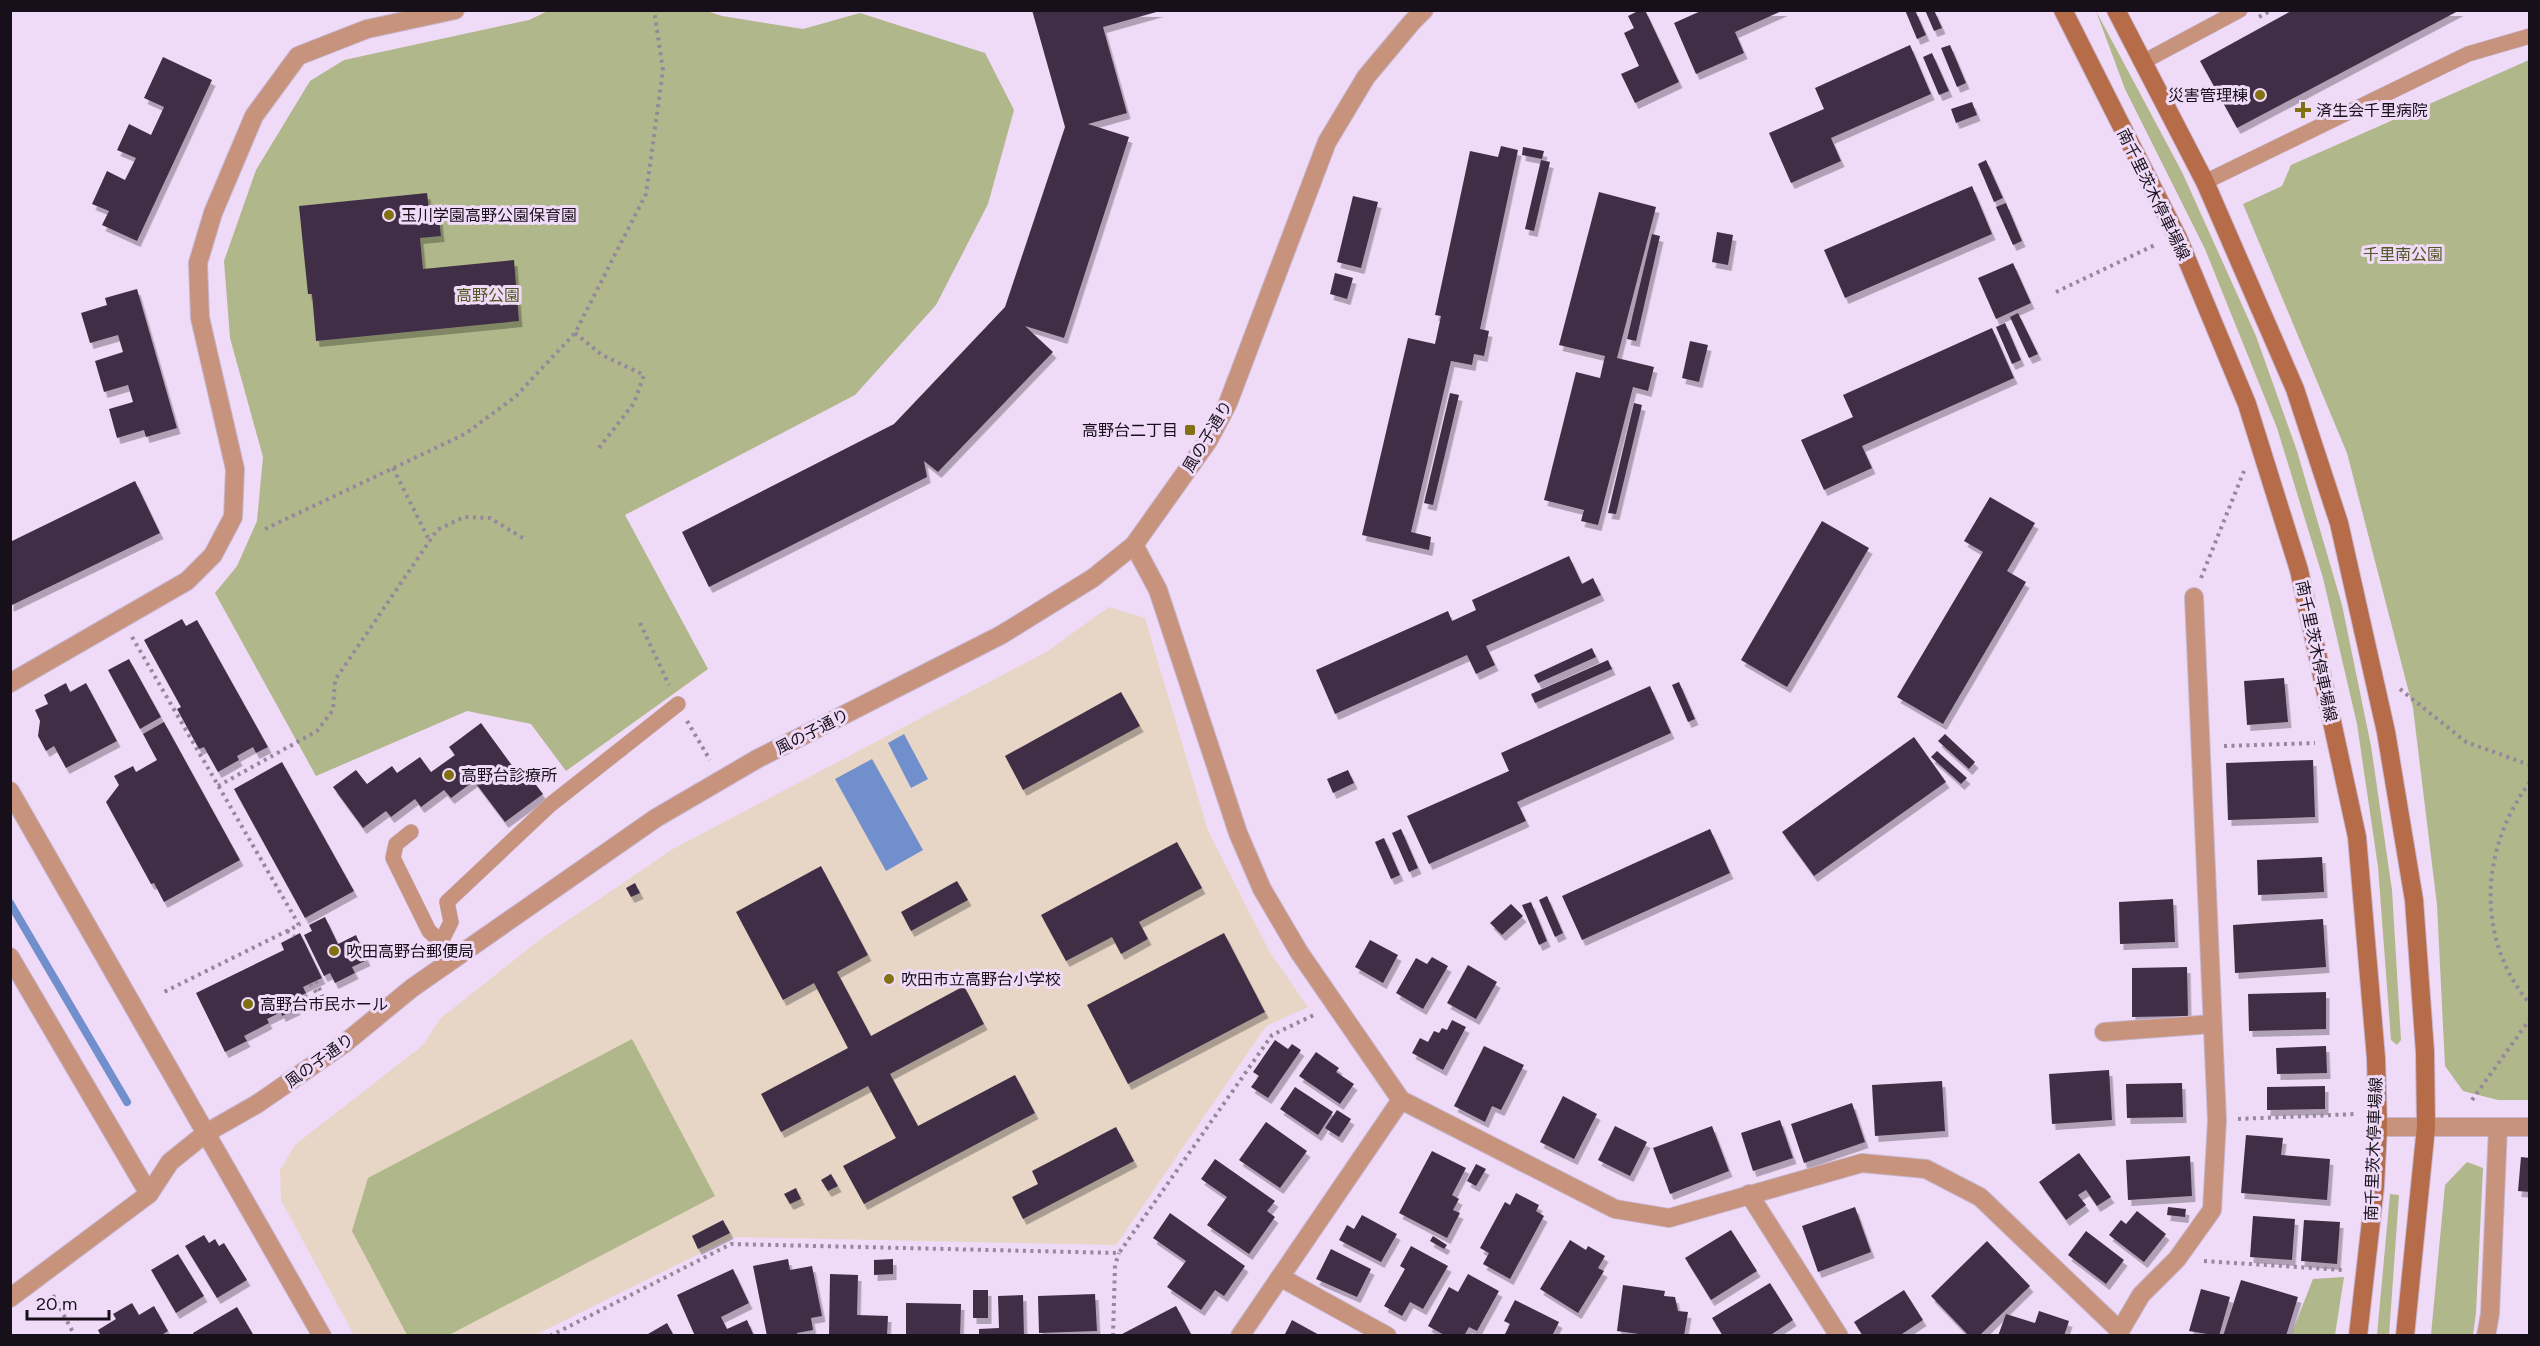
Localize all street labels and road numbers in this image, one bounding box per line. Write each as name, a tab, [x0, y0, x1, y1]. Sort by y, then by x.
street label: 南千里茨木停車場線	[2113, 125, 2194, 263]
street label: 風の子通り	[1179, 397, 1236, 475]
street label: 南千里茨木停車場線	[2292, 579, 2341, 724]
street label: 風の子通り	[772, 705, 852, 758]
street label: 風の子通り	[281, 1029, 357, 1092]
street label: 南千里茨木停車場線	[2361, 1077, 2386, 1221]

